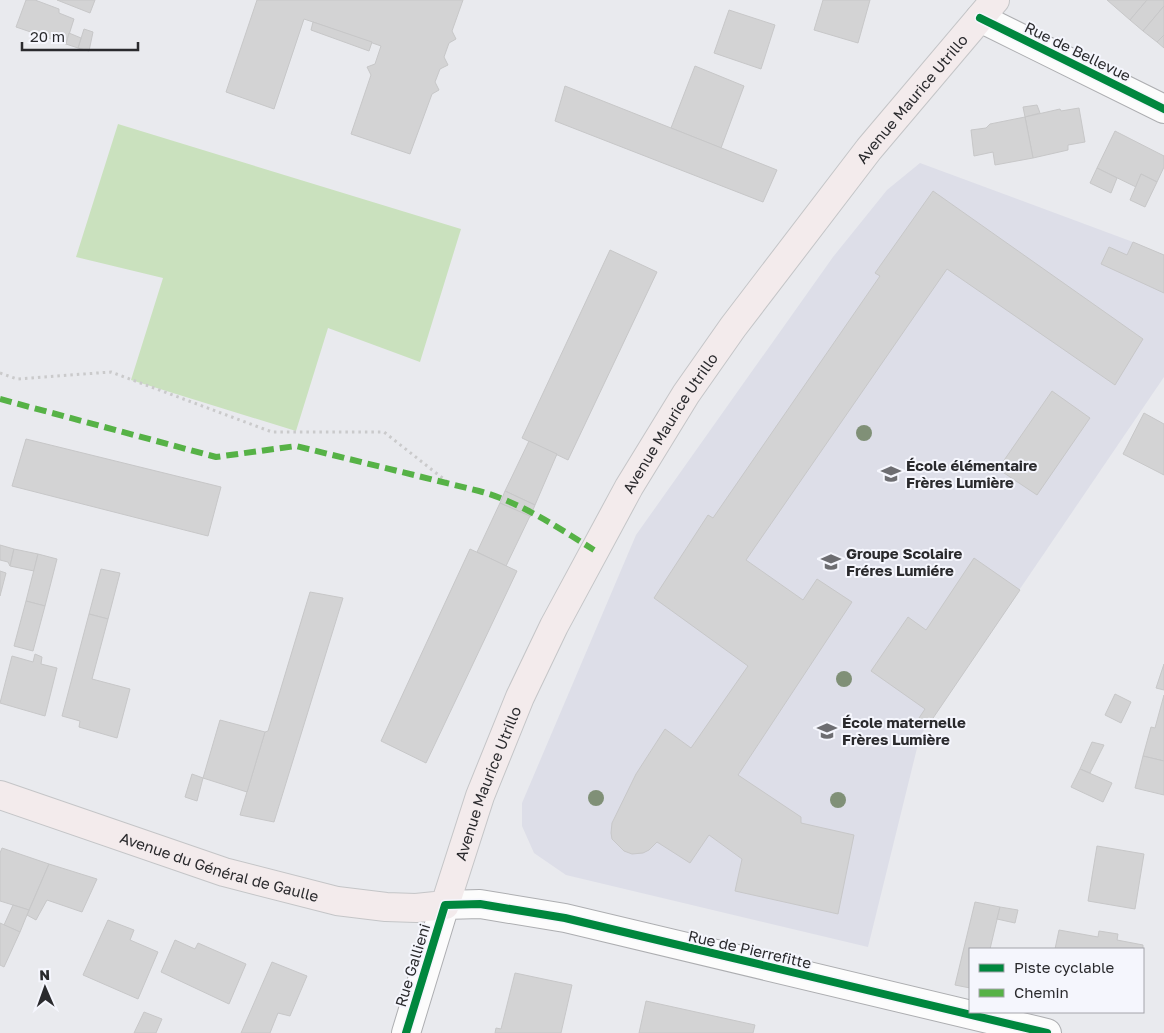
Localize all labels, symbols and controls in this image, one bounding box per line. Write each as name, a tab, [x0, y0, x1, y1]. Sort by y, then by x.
street label: Rue de Bellevue	[1022, 18, 1134, 85]
scale bar	[22, 20, 139, 52]
text: 20 m	[30, 27, 65, 45]
street label: Avenue Maurice Utrillo	[852, 30, 971, 167]
street label: Avenue Maurice Utrillo	[618, 349, 721, 496]
place label: École élémentaire Frères Lumière	[906, 456, 1038, 491]
school or university icon: École élémentaire Frères Lumière	[880, 463, 902, 485]
place label: Groupe Scolaire Fréres Lumiére	[846, 544, 963, 579]
school or university icon: Groupe Scolaire Fréres Lumiére	[820, 551, 842, 573]
street label: Avenue Maurice Utrillo	[451, 704, 524, 863]
place label: École maternelle Frères Lumière	[842, 713, 966, 748]
school or university icon: École maternelle Frères Lumière	[816, 720, 838, 742]
street label: Avenue du Général de Gaulle	[118, 828, 321, 905]
street label: Rue Gallieni	[391, 921, 433, 1009]
street label: Rue de Pierrefitte	[687, 926, 814, 972]
legend	[969, 948, 1144, 1013]
text: Piste cyclable	[1014, 958, 1115, 976]
north arrow	[20, 963, 70, 1013]
text: N	[39, 966, 50, 983]
text: Chemin	[1014, 983, 1069, 1001]

